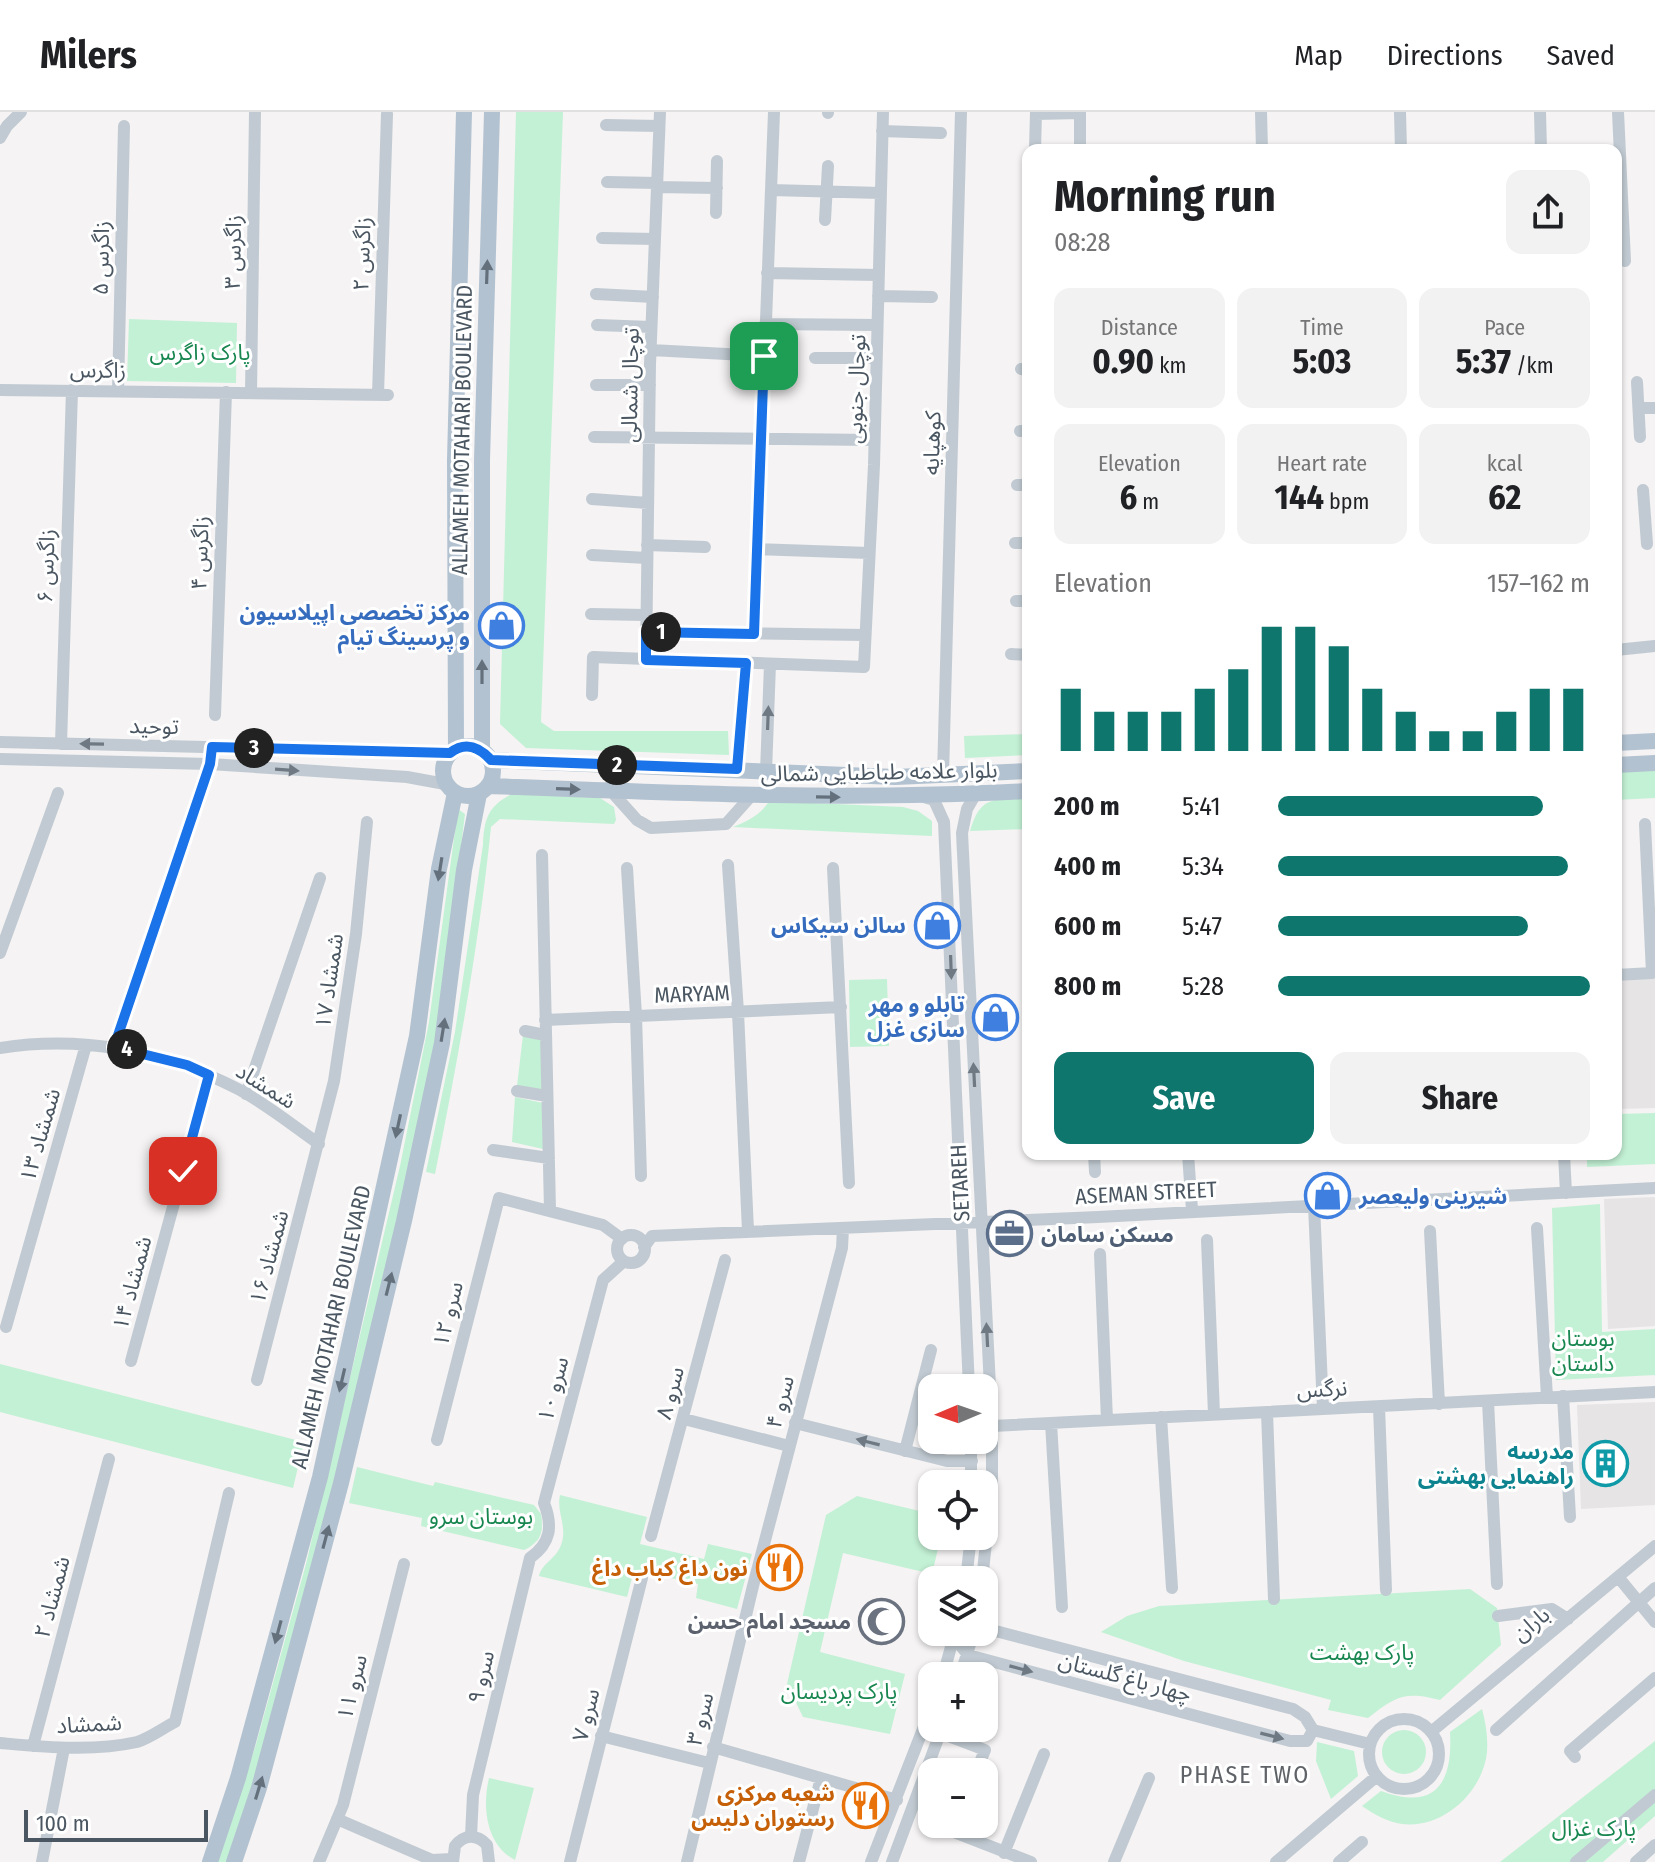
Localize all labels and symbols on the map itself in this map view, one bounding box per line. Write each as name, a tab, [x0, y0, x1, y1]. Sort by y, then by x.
street label: زاگرس ۳	[219, 215, 247, 289]
street label: زاگرس ۲	[347, 216, 377, 292]
street label: زاگرس ۵	[87, 221, 115, 295]
one-way arrow	[481, 259, 494, 284]
street label: ALLAMEH MOTAHARI BOULEVARD	[446, 285, 478, 575]
pin	[730, 322, 798, 390]
street label: توچال شمالی	[615, 327, 646, 443]
street label: توچال جنوبی	[841, 334, 872, 444]
park label: پارک زاگرس	[149, 339, 251, 367]
street label: زاگرس	[70, 356, 126, 384]
street label: کوهپایه	[917, 410, 948, 475]
street label: زاگرس ۴	[185, 515, 215, 591]
street label: زاگرس ۶	[31, 528, 61, 604]
place label: مرکز تخصصی اپیلاسیون و پرسینگ تیام	[239, 599, 470, 654]
shop icon: مرکز تخصصی اپیلاسیون و پرسینگ تیام	[477, 601, 525, 649]
pin: 1	[641, 612, 681, 652]
one-way arrow	[476, 659, 488, 684]
one-way arrow	[762, 705, 775, 730]
street label: توحید	[129, 712, 179, 740]
pin: 3	[234, 728, 274, 768]
one-way arrow	[79, 738, 104, 751]
pin: 2	[597, 745, 637, 785]
street label: بلوار علامه طباطبایی شمالی	[760, 756, 998, 788]
one-way arrow	[275, 764, 300, 777]
one-way arrow	[556, 782, 581, 795]
one-way arrow	[816, 790, 841, 803]
one-way arrow	[433, 857, 446, 882]
shop icon: سالن سیکاس	[913, 901, 961, 949]
place label: سالن سیکاس	[771, 912, 906, 939]
street label: شمشاد ۱۷	[309, 932, 349, 1030]
one-way arrow	[944, 955, 957, 980]
street label: MARYAM	[654, 979, 730, 1009]
place label: تابلو و مهر سازی غزل	[867, 991, 965, 1043]
shop icon: تابلو و مهر سازی غزل	[972, 993, 1020, 1041]
one-way arrow	[438, 1018, 450, 1043]
pin: 4	[107, 1029, 147, 1069]
street label: شمشاد	[231, 1057, 301, 1115]
one-way arrow	[967, 1062, 980, 1087]
street label: شمشاد ۱۳	[14, 1085, 66, 1185]
one-way arrow	[391, 1114, 404, 1139]
pin	[149, 1137, 217, 1205]
street label: SETAREH	[944, 1144, 976, 1222]
shop icon: شیرینی ولیعصر	[1304, 1172, 1352, 1220]
street label: ASEMAN STREET	[1074, 1176, 1218, 1210]
street label: ALLAMEH MOTAHARI BOULEVARD	[285, 1183, 377, 1471]
place label: شیرینی ولیعصر	[1358, 1183, 1507, 1210]
street label: شمشاد ۱۶	[244, 1207, 294, 1307]
office icon: مسکن سامان	[986, 1210, 1034, 1258]
place label: مسکن سامان	[1041, 1221, 1174, 1248]
street label: شمشاد ۱۴	[107, 1233, 157, 1333]
one-way arrow	[383, 1272, 395, 1297]
street label: سرو ۱۲	[427, 1279, 469, 1349]
one-way arrow	[980, 1322, 993, 1347]
park label: بوستان داستان	[1551, 1325, 1615, 1377]
street label: سرو ۱۰	[531, 1354, 575, 1424]
street label: سرو ۸	[650, 1364, 690, 1422]
one-way arrow	[335, 1367, 348, 1392]
street label: سرو ۴	[760, 1373, 800, 1431]
north arrow	[918, 1374, 998, 1454]
street label: نرگس	[1296, 1374, 1348, 1404]
one-way arrow	[856, 1435, 881, 1447]
place label: مدرسه راهنمایی بهشتی	[1418, 1438, 1574, 1490]
building icon: مدرسه راهنمایی بهشتی	[1581, 1440, 1629, 1488]
park label: بوستان سرو	[429, 1503, 533, 1530]
one-way arrow	[321, 1524, 333, 1549]
restaurant icon: نون داغ کباب داغ	[755, 1544, 803, 1592]
street label: شمشاد ۲	[28, 1553, 76, 1641]
place label: نون داغ کباب داغ	[592, 1555, 748, 1585]
mosque icon: مسجد امام حسن	[858, 1597, 906, 1645]
street label: باران	[1507, 1601, 1555, 1647]
place label: مسجد امام حسن	[688, 1608, 851, 1638]
one-way arrow	[271, 1620, 284, 1644]
park label: پارک بهشت	[1310, 1639, 1414, 1667]
street label: چهار باغ گلستان	[1055, 1646, 1194, 1711]
street label: سرو ۹	[462, 1648, 500, 1706]
street label: سرو ۱۱	[331, 1652, 373, 1722]
one-way arrow	[1008, 1664, 1033, 1676]
park label: پارک پردیسان	[781, 1678, 897, 1706]
street label: سرو ۷	[566, 1686, 606, 1744]
street label: سرو ۳	[680, 1690, 720, 1748]
street label: شمشاد	[56, 1709, 122, 1739]
one-way arrow	[1260, 1731, 1285, 1743]
district label: PHASE TWO	[1180, 1761, 1310, 1789]
one-way arrow	[253, 1775, 266, 1799]
place label: شعبه مرکزی رستوران دلیس	[691, 1780, 835, 1832]
restaurant icon: شعبه مرکزی رستوران دلیس	[842, 1782, 890, 1830]
scale bar	[24, 1806, 208, 1842]
park label: پارک غزال	[1552, 1815, 1636, 1843]

